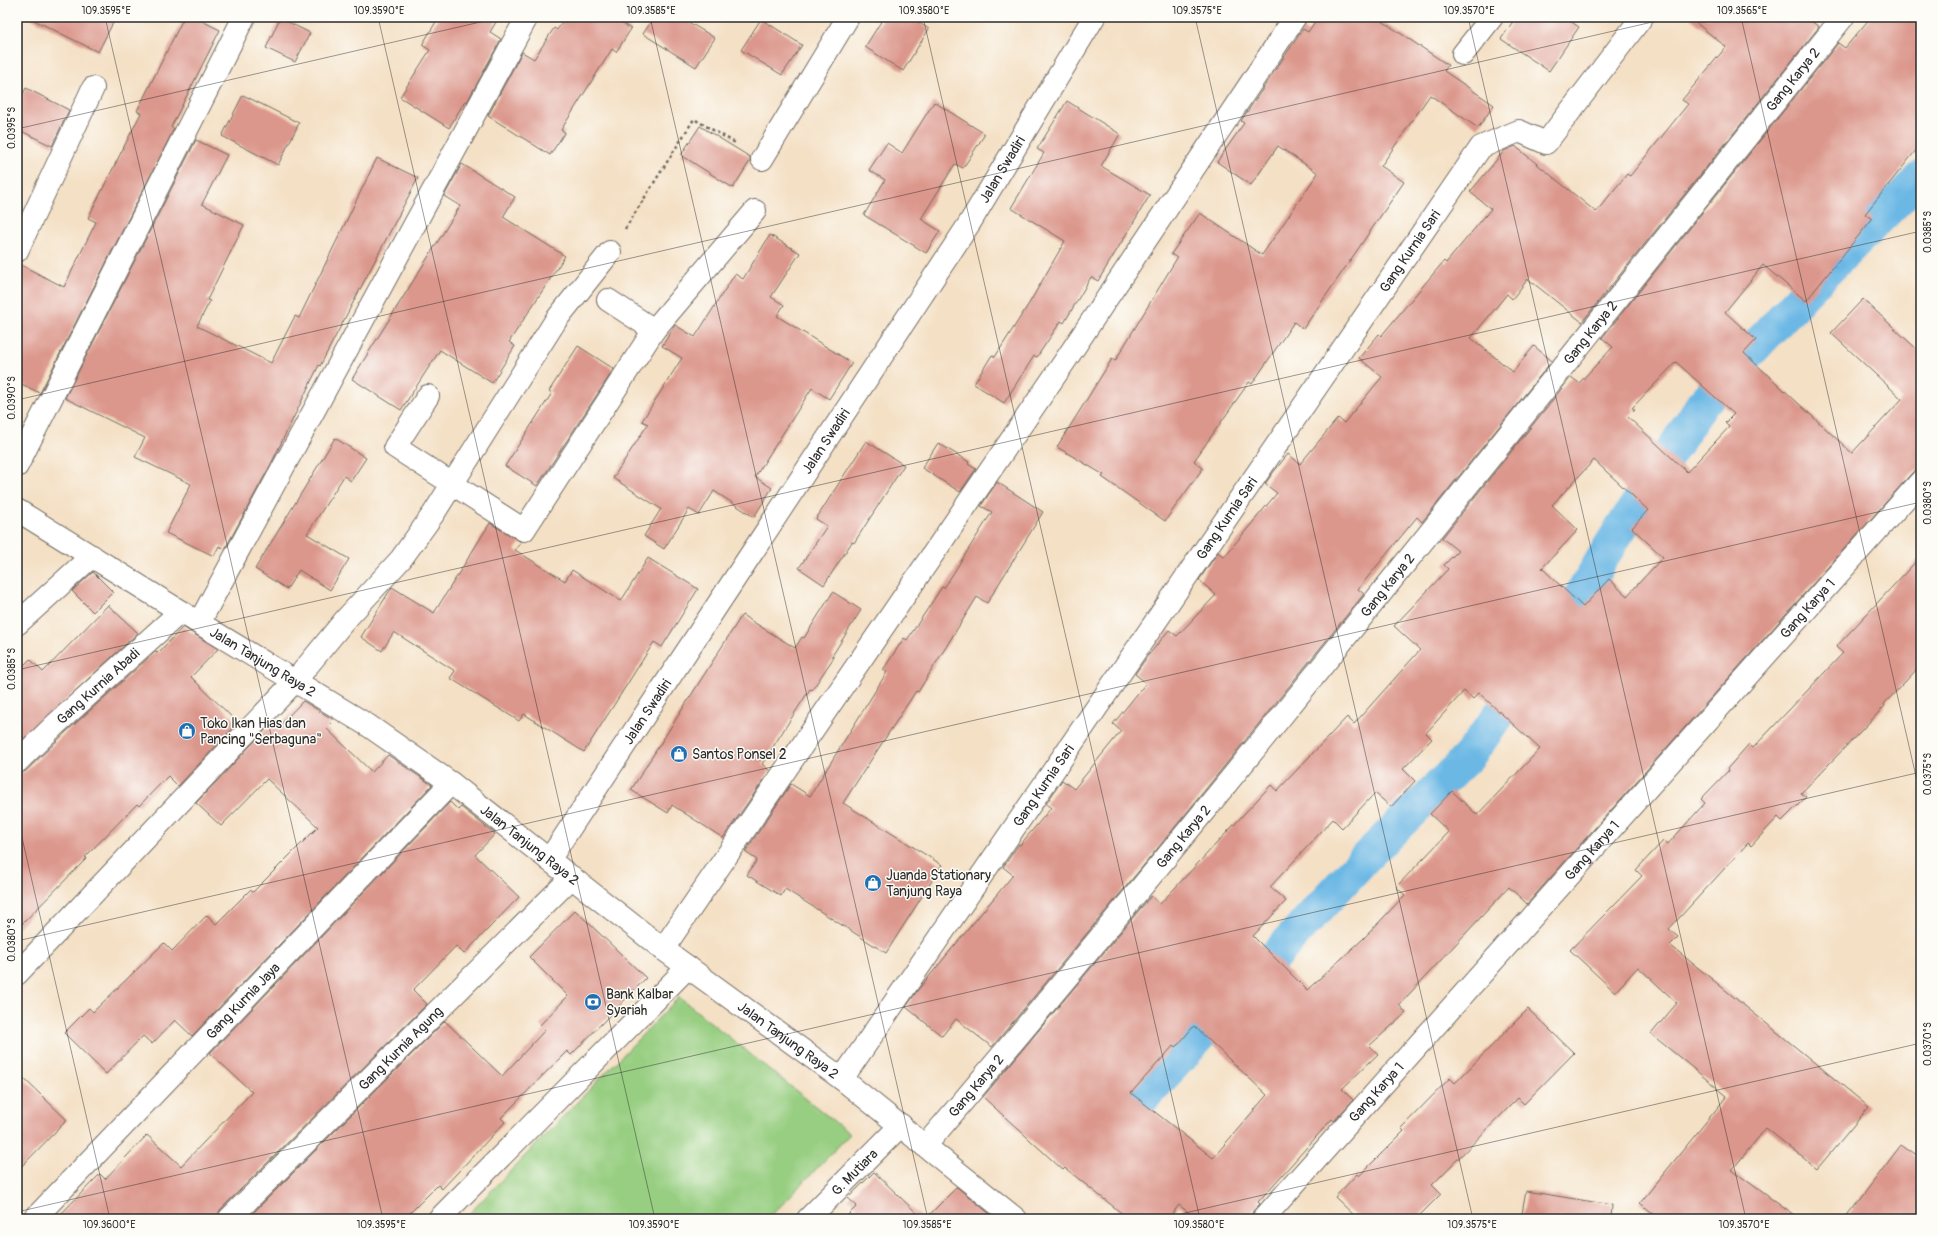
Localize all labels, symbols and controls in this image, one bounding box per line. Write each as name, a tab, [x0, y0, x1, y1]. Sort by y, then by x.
text: 109.3595°E	[81, 5, 131, 17]
text: 109.3590°E	[354, 5, 404, 17]
text: 109.3585°E	[626, 5, 676, 17]
text: 109.3580°E	[899, 5, 949, 17]
text: 109.3575°E	[1172, 5, 1222, 17]
text: 109.3570°E	[1444, 5, 1494, 17]
text: 109.3565°E	[1717, 5, 1767, 17]
street label: Gang Karya 2	[1763, 44, 1824, 115]
text: 0.0395°S	[6, 107, 18, 149]
street label: Jalan Swadiri	[976, 133, 1029, 206]
street label: Gang Kurnia Sari	[1376, 206, 1445, 296]
text: 0.0385°S	[1922, 211, 1934, 253]
street label: Gang Karya 2	[1560, 297, 1621, 368]
text: 0.0390°S	[6, 376, 18, 420]
street label: Jalan Swadiri	[798, 405, 854, 477]
street label: Gang Kurnia Sari	[1193, 474, 1261, 563]
text: 0.0380°S	[1922, 481, 1934, 525]
street label: Gang Karya 2	[1357, 550, 1419, 621]
street label: Gang Karya 1	[1777, 575, 1839, 642]
street label: Jalan Tanjung Raya 2	[207, 624, 319, 701]
street label: Gang Kurnia Abadi	[53, 644, 144, 728]
text: 0.0385°S	[6, 648, 18, 690]
street label: Jalan Swadiri	[620, 675, 675, 748]
place label: Toko Ikan Hias dan Pancing "Serbaguna"	[200, 715, 322, 748]
shop icon: Toko Ikan Hias dan Pancing "Serbaguna"	[177, 721, 197, 741]
street label: Gang Kurnia Sari	[1010, 741, 1078, 830]
shop icon: Santos Ponsel 2	[669, 744, 689, 764]
place label: Santos Ponsel 2	[692, 746, 787, 763]
text: 0.0375°S	[1922, 753, 1934, 795]
street label: Jalan Tanjung Raya 2	[477, 801, 582, 889]
street label: Gang Karya 2	[1153, 802, 1215, 872]
street label: Gang Karya 1	[1561, 817, 1623, 884]
place label: Juanda Stationary Tanjung Raya	[886, 867, 991, 900]
shop icon: Juanda Stationary Tanjung Raya	[863, 873, 883, 893]
text: 0.0380°S	[6, 918, 18, 962]
street label: Gang Kurnia Jaya	[203, 959, 284, 1043]
place label: Bank Kalbar Syariah	[606, 986, 673, 1019]
bank icon: Bank Kalbar Syariah	[583, 992, 603, 1012]
street label: Jalan Tanjung Raya 2	[734, 998, 842, 1083]
street label: Gang Kurnia Agung	[355, 1003, 446, 1094]
text: 0.0370°S	[1922, 1022, 1934, 1066]
street label: Gang Karya 2	[945, 1051, 1008, 1121]
street label: Gang Karya 1	[1345, 1059, 1408, 1126]
street label: G. Mutiara	[828, 1146, 881, 1199]
text: 109.3600°E	[83, 1219, 135, 1231]
text: 109.3595°E	[356, 1219, 406, 1231]
text: 109.3590°E	[629, 1219, 679, 1231]
text: 109.3585°E	[902, 1219, 952, 1231]
text: 109.3580°E	[1174, 1219, 1224, 1231]
text: 109.3575°E	[1447, 1219, 1497, 1231]
text: 109.3570°E	[1719, 1219, 1769, 1231]

